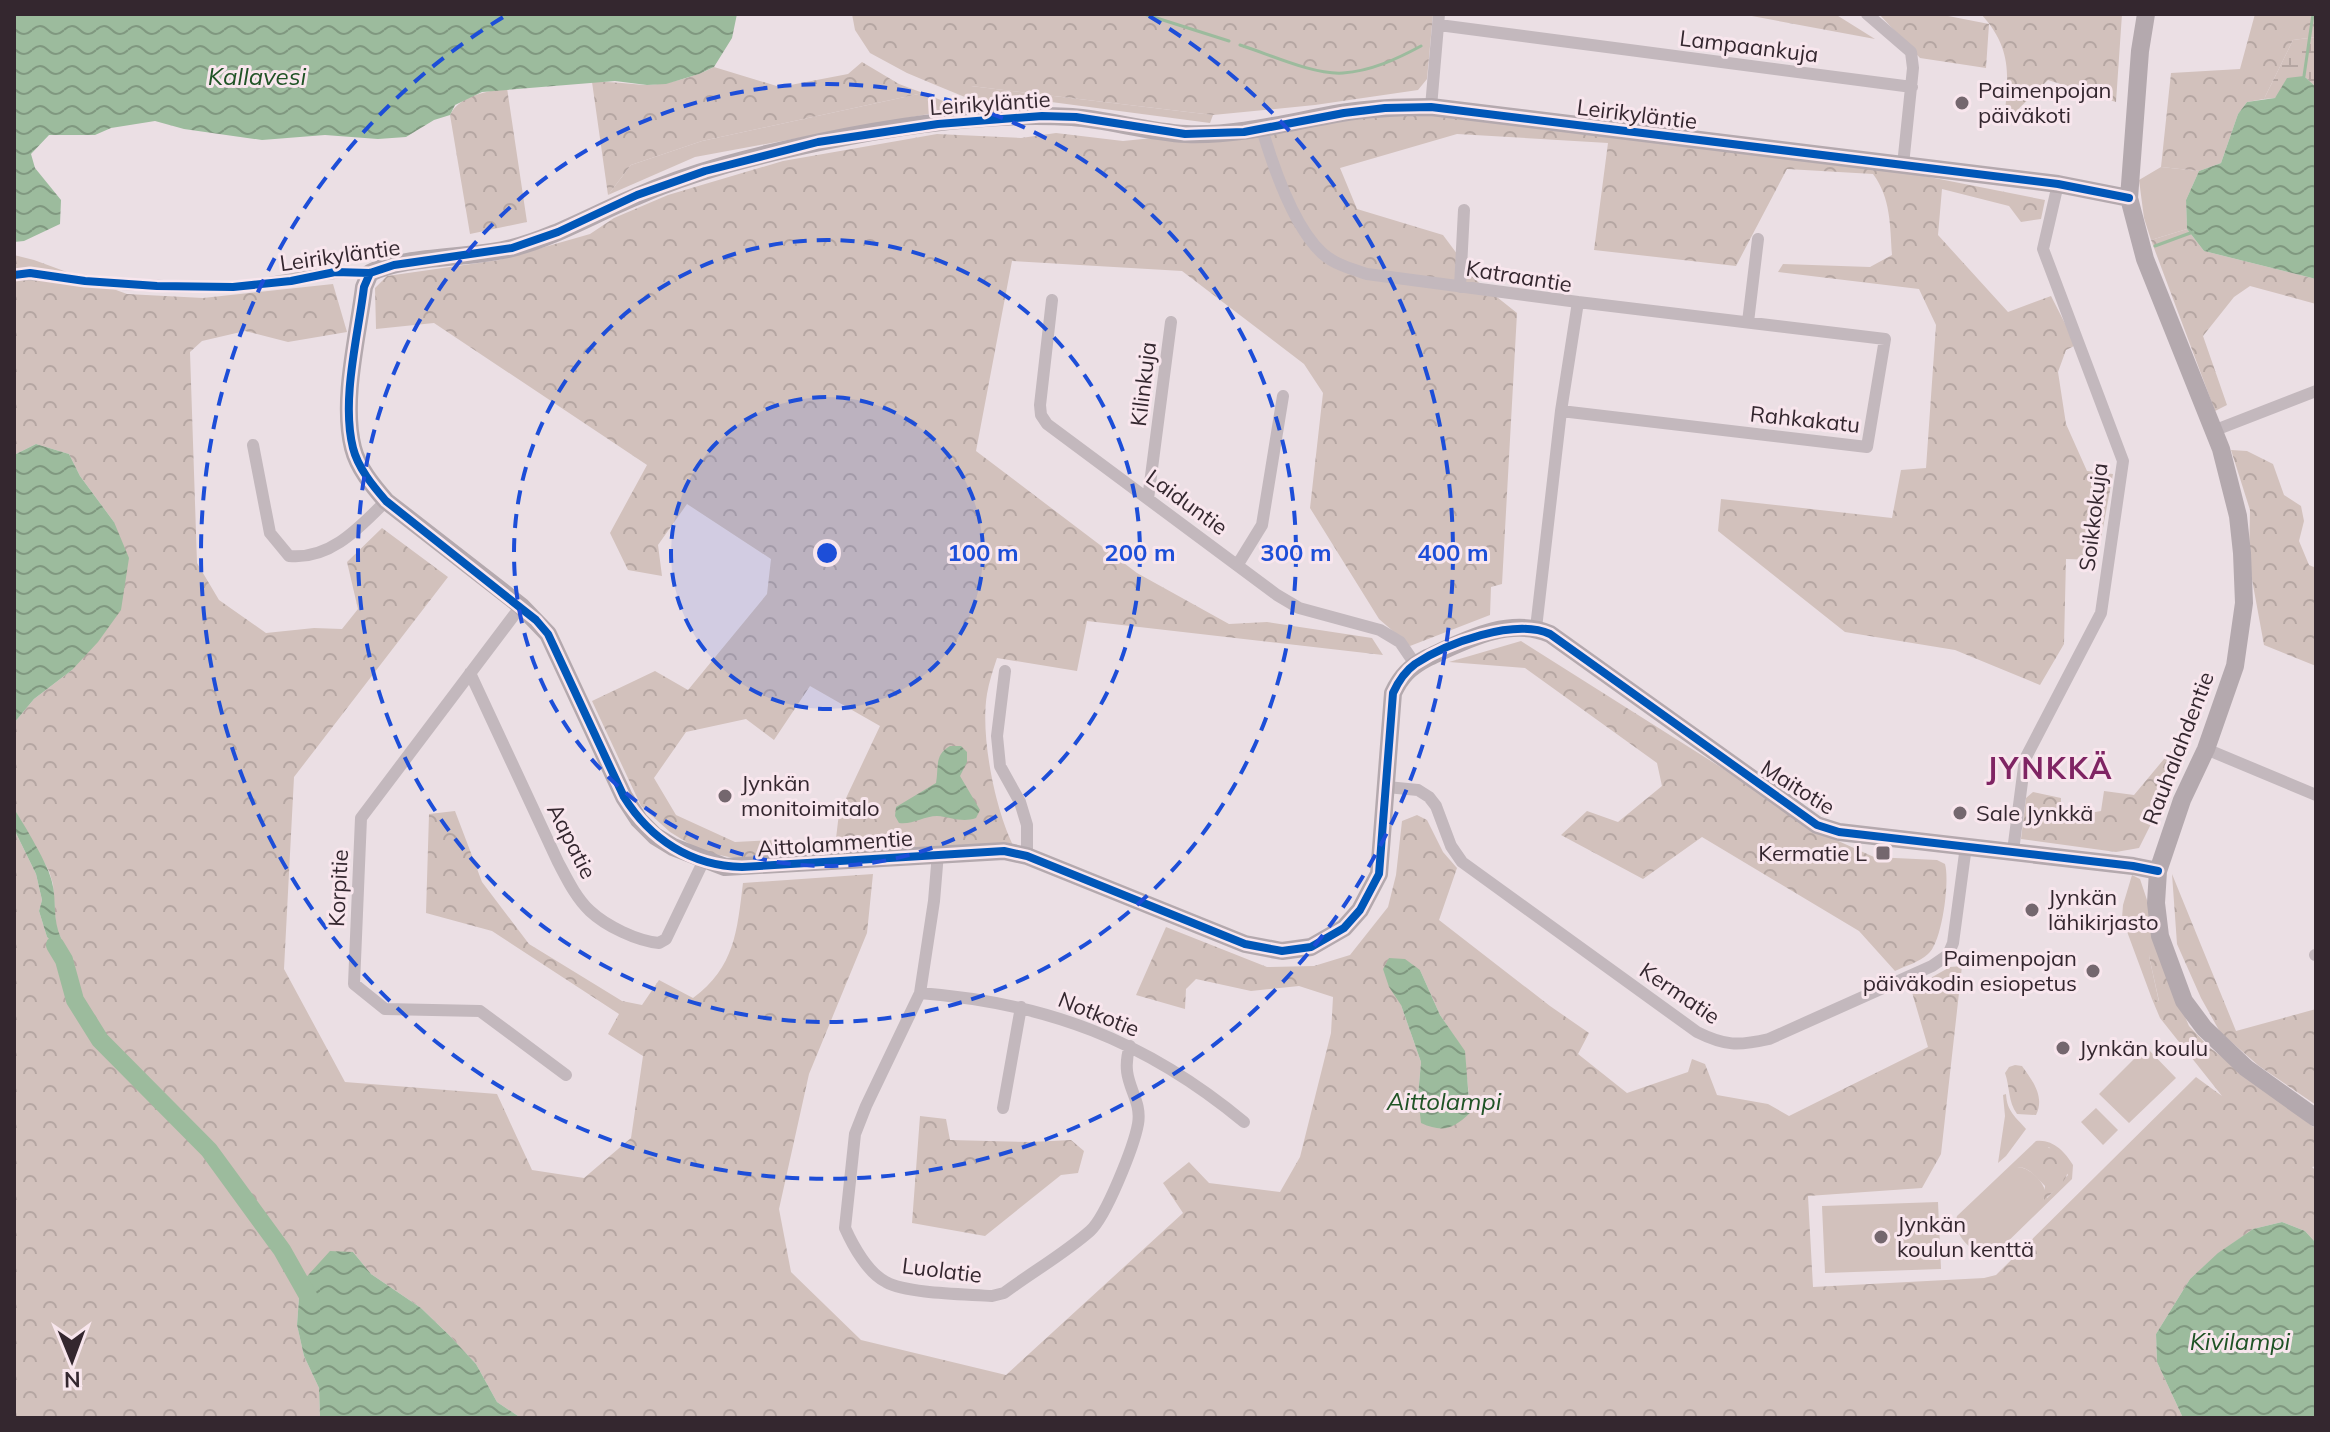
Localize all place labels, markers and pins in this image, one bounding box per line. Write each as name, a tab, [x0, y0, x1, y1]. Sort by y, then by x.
place label: Paimenpojan päiväkoti	[1978, 76, 2112, 129]
marker: Paimenpojan päiväkoti	[1953, 94, 1971, 112]
centre of rings	[813, 539, 841, 567]
place label: Jynkän monitoimitalo	[741, 769, 880, 822]
marker: Jynkän monitoimitalo	[716, 787, 734, 805]
place label: Sale Jynkkä	[1976, 799, 2094, 827]
marker: Sale Jynkkä	[1951, 804, 1969, 822]
place label: Kermatie L	[1758, 839, 1867, 867]
marker: Kermatie L	[1874, 844, 1892, 862]
place label: Jynkän lähikirjasto	[2048, 883, 2159, 936]
marker: Jynkän lähikirjasto	[2023, 901, 2041, 919]
place label: Paimenpojan päiväkodin esiopetus	[1863, 944, 2077, 997]
marker: Paimenpojan päiväkodin esiopetus	[2084, 962, 2102, 980]
place label: Jynkän koulu	[2079, 1034, 2208, 1062]
marker: Jynkän koulu	[2054, 1039, 2072, 1057]
place label: Jynkän koulun kenttä	[1897, 1210, 2034, 1263]
marker: Jynkän koulun kenttä	[1872, 1228, 1890, 1246]

